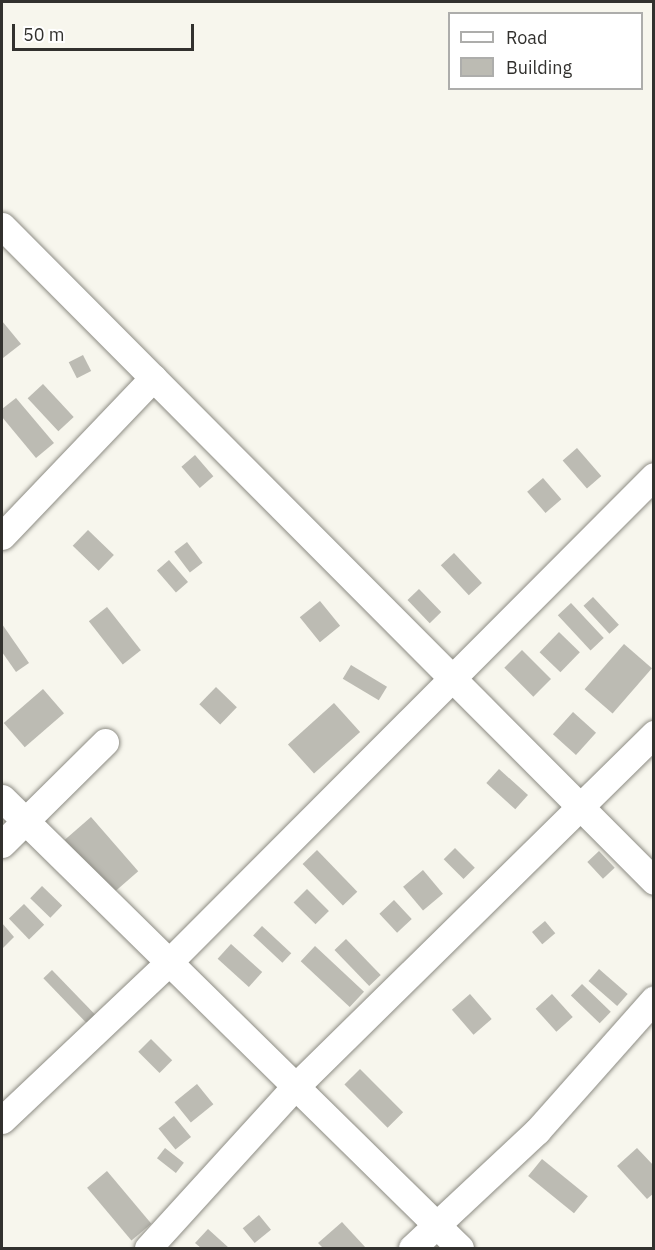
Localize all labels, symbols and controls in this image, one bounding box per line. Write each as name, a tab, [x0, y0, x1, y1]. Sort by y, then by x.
scale bar	[15, 12, 196, 50]
legend	[448, 12, 643, 90]
text: 50 m	[23, 23, 65, 46]
text: Road	[506, 26, 547, 49]
text: Building	[506, 56, 572, 79]

